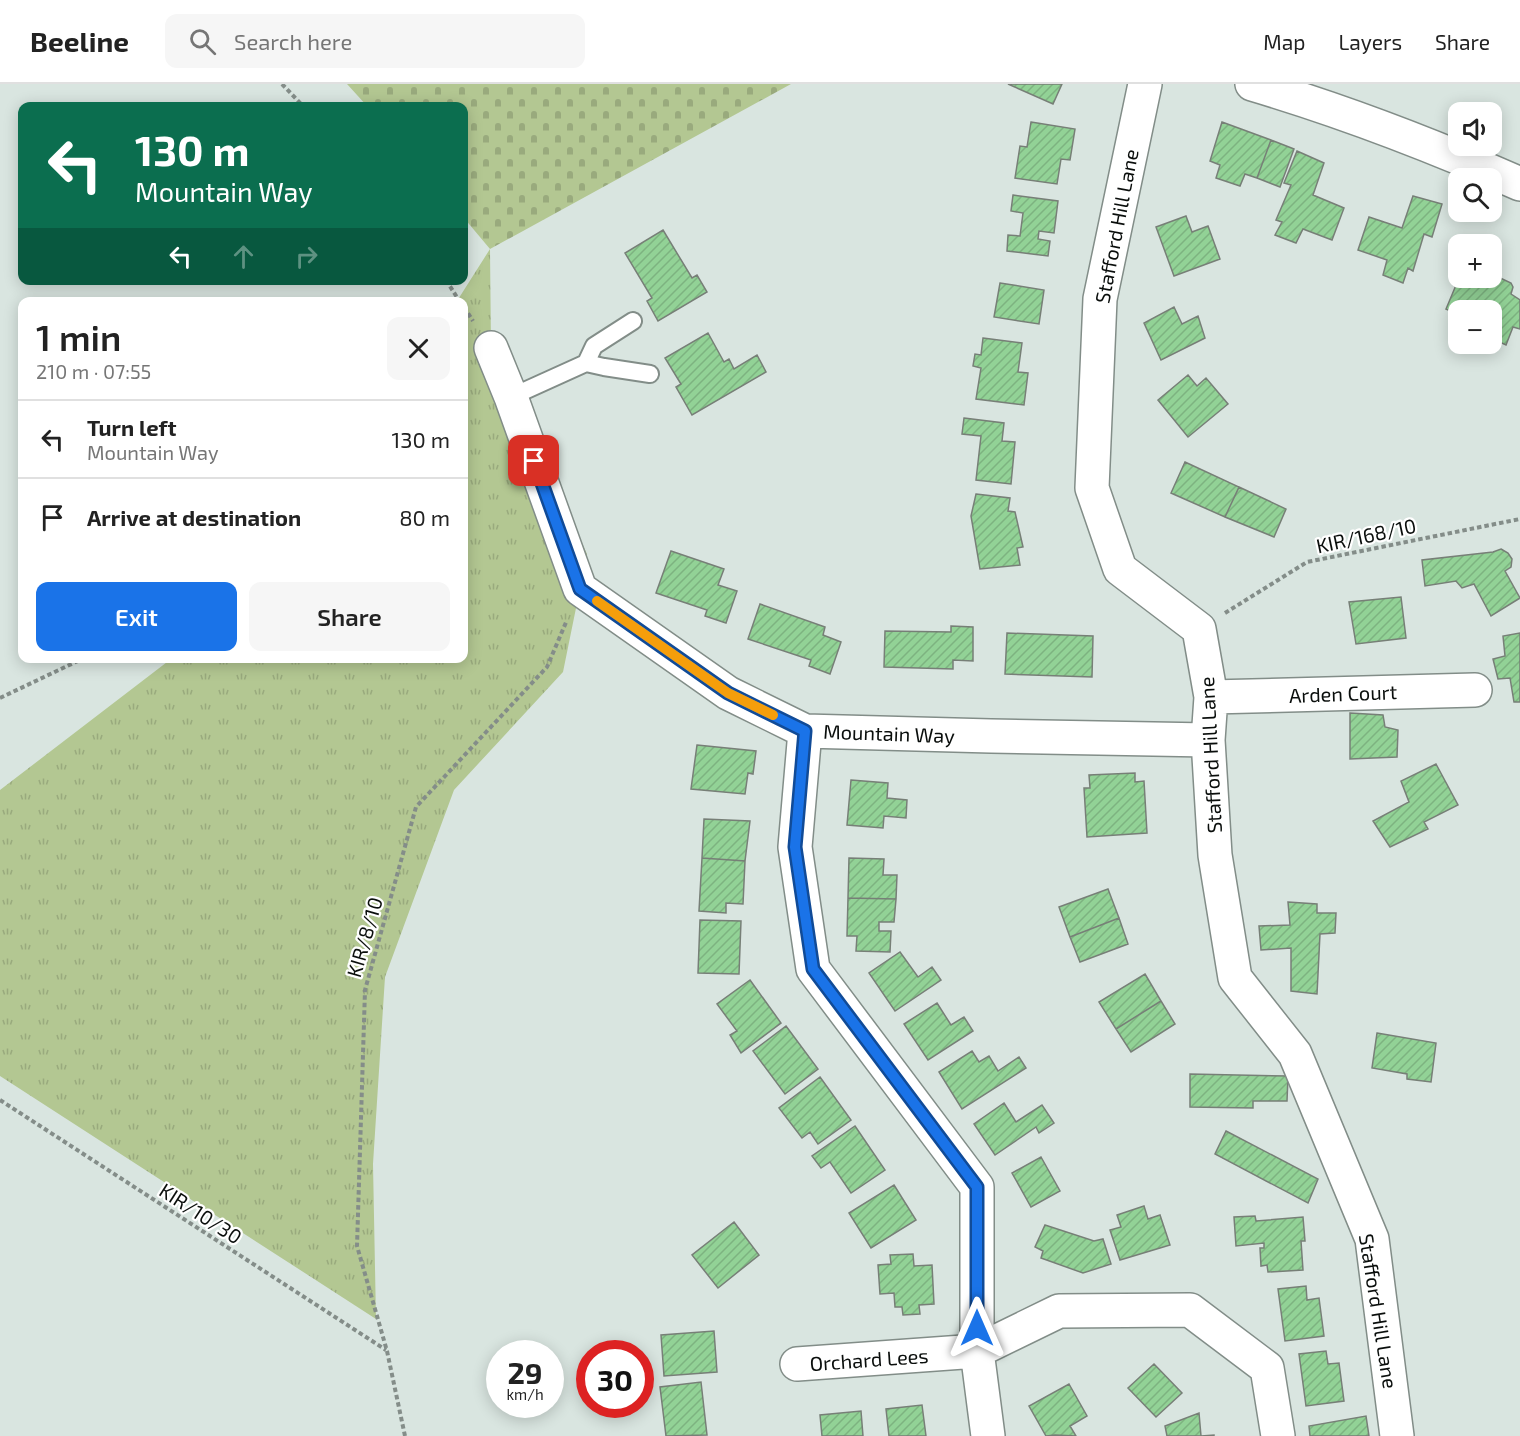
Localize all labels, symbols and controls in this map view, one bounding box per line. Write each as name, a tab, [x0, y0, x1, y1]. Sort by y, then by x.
search box	[165, 14, 585, 68]
text: Beeline	[30, 24, 129, 58]
icon: search	[186, 25, 219, 58]
text: Search here	[234, 28, 352, 54]
text: Map	[1263, 29, 1305, 54]
text: Layers	[1338, 29, 1402, 54]
text: Share	[1435, 29, 1490, 54]
map controls	[1448, 102, 1502, 354]
button: sound	[1448, 102, 1502, 156]
text: 130 m	[135, 124, 250, 174]
icon: left	[36, 126, 114, 204]
street label: Stafford Hill Lane	[1089, 147, 1143, 305]
button: search	[1448, 168, 1502, 222]
text: Mountain Way	[135, 175, 313, 207]
button: +	[1448, 234, 1502, 288]
icon: left	[164, 240, 197, 273]
icon: ahead	[227, 240, 260, 273]
icon: right	[290, 240, 323, 273]
button: −	[1448, 300, 1502, 354]
text: 1 min	[36, 315, 121, 358]
button: close	[387, 317, 450, 380]
text: 210 m · 07:55	[36, 359, 151, 383]
text: Turn left	[87, 414, 176, 440]
icon: left	[36, 423, 69, 456]
text: 130 m	[392, 426, 450, 452]
pin	[508, 435, 559, 486]
text: Mountain Way	[87, 440, 219, 464]
icon: arrive	[517, 444, 550, 477]
icon: arrive	[36, 501, 69, 534]
text: Arrive at destination	[87, 504, 301, 530]
text: 80 m	[399, 504, 450, 530]
street label: KIR/168/10	[1314, 513, 1418, 557]
button: Exit	[36, 582, 237, 651]
button: Share	[249, 582, 450, 651]
street label: Stafford Hill Lane	[1194, 676, 1226, 834]
street label: Arden Court	[1288, 679, 1398, 707]
street label: Mountain Way	[823, 719, 956, 747]
street label: KIR/8/10	[341, 894, 387, 980]
street label: KIR/10/30	[155, 1178, 247, 1248]
street label: Stafford Hill Lane	[1355, 1232, 1403, 1390]
position arrow	[945, 1296, 1009, 1360]
speed limit sign: 30	[576, 1340, 654, 1418]
street label: Orchard Lees	[809, 1343, 929, 1375]
text: 29	[507, 1354, 543, 1390]
text: km/h	[506, 1385, 544, 1403]

